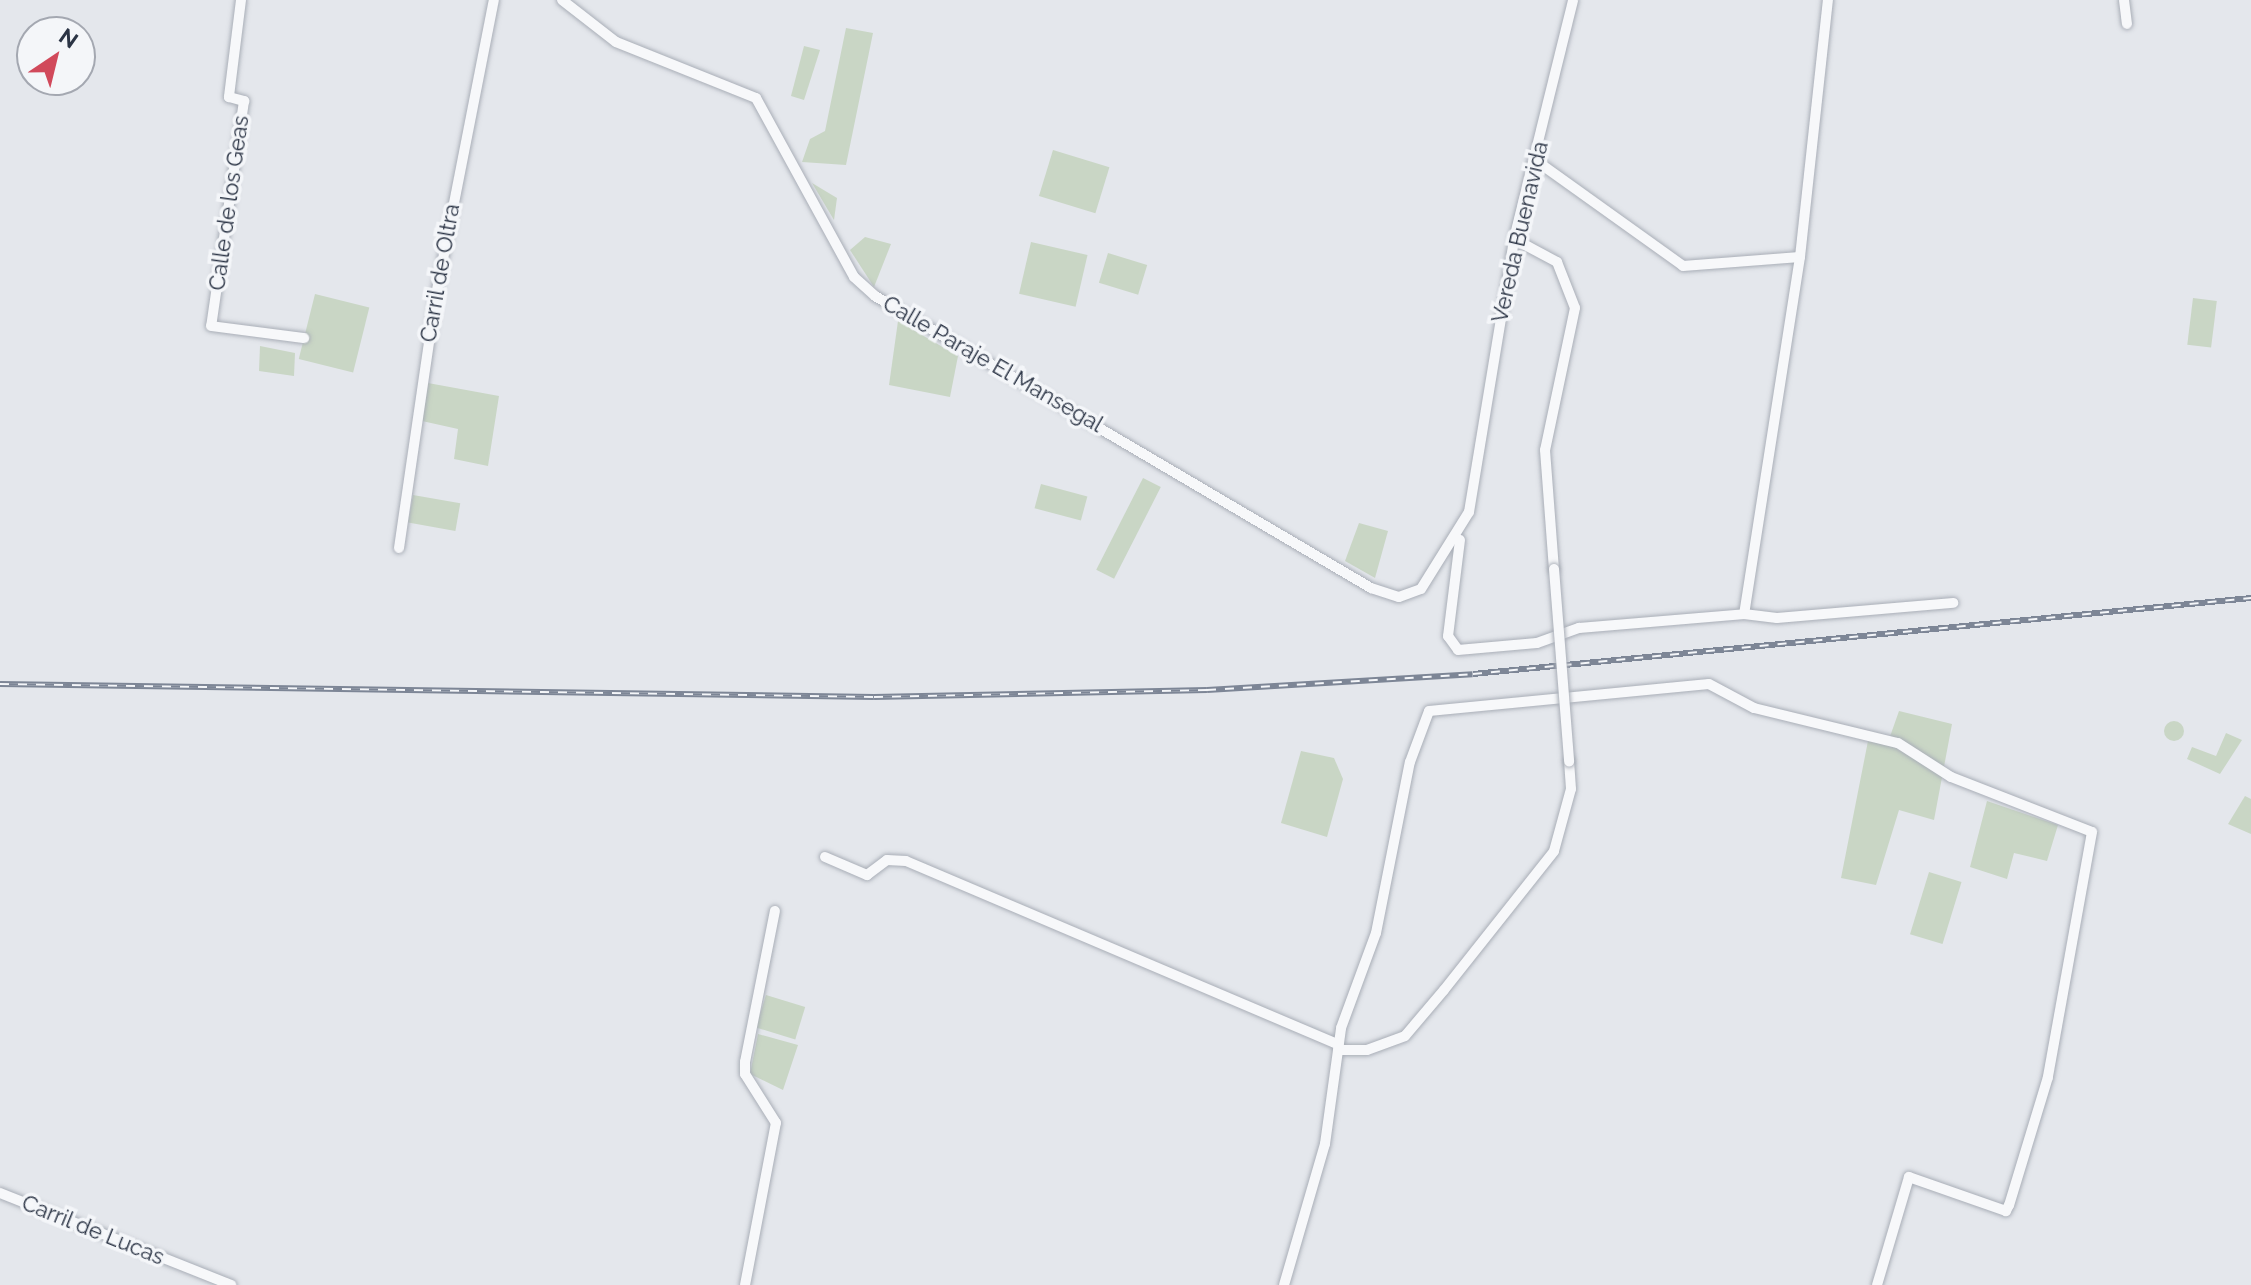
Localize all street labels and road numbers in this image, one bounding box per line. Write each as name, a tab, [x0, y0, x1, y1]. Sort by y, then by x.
street label: Calle de los Geas	[204, 114, 254, 292]
street label: Vereda Buenavida	[1486, 139, 1554, 325]
street label: Carril de Oltra	[415, 201, 465, 345]
street label: Calle Paraje El Mansegal	[878, 290, 1108, 438]
street label: Carril de Lucas	[18, 1189, 168, 1271]

